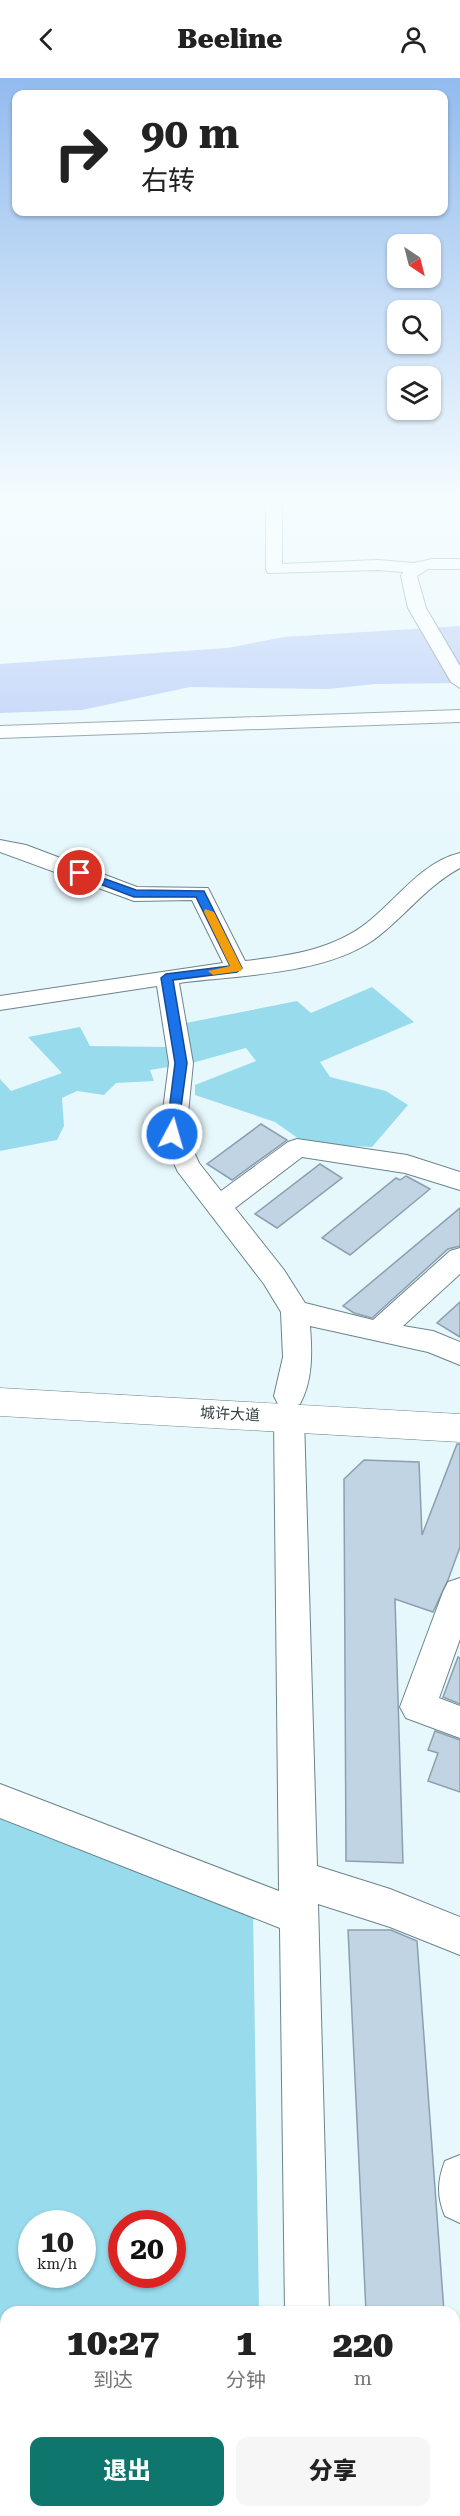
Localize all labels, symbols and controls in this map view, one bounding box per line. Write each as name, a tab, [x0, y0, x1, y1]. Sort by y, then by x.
icon: back	[30, 23, 63, 56]
text: Beeline	[177, 23, 283, 55]
icon: person	[397, 23, 430, 56]
text: 90 m	[141, 109, 239, 158]
icon: right	[42, 114, 120, 192]
text: 右转	[141, 165, 195, 197]
north arrow	[387, 234, 441, 288]
map controls	[387, 234, 441, 420]
button: search	[387, 300, 441, 354]
button: layers	[387, 366, 441, 420]
pin	[54, 847, 105, 898]
icon: arrive	[63, 856, 96, 889]
position arrow	[140, 1102, 204, 1166]
street label: 城许大道	[200, 1403, 260, 1425]
speed limit sign: 20	[108, 2210, 186, 2288]
text: 10	[40, 2224, 74, 2259]
text: km/h	[37, 2255, 77, 2273]
text: 10:27	[67, 2322, 159, 2364]
text: 1	[236, 2322, 256, 2364]
text: 220	[333, 2324, 393, 2366]
text: m	[354, 2366, 372, 2390]
text: 到达	[93, 2368, 133, 2392]
text: 分钟	[226, 2368, 266, 2392]
button: 退出	[30, 2437, 224, 2506]
button: 分享	[236, 2437, 430, 2506]

